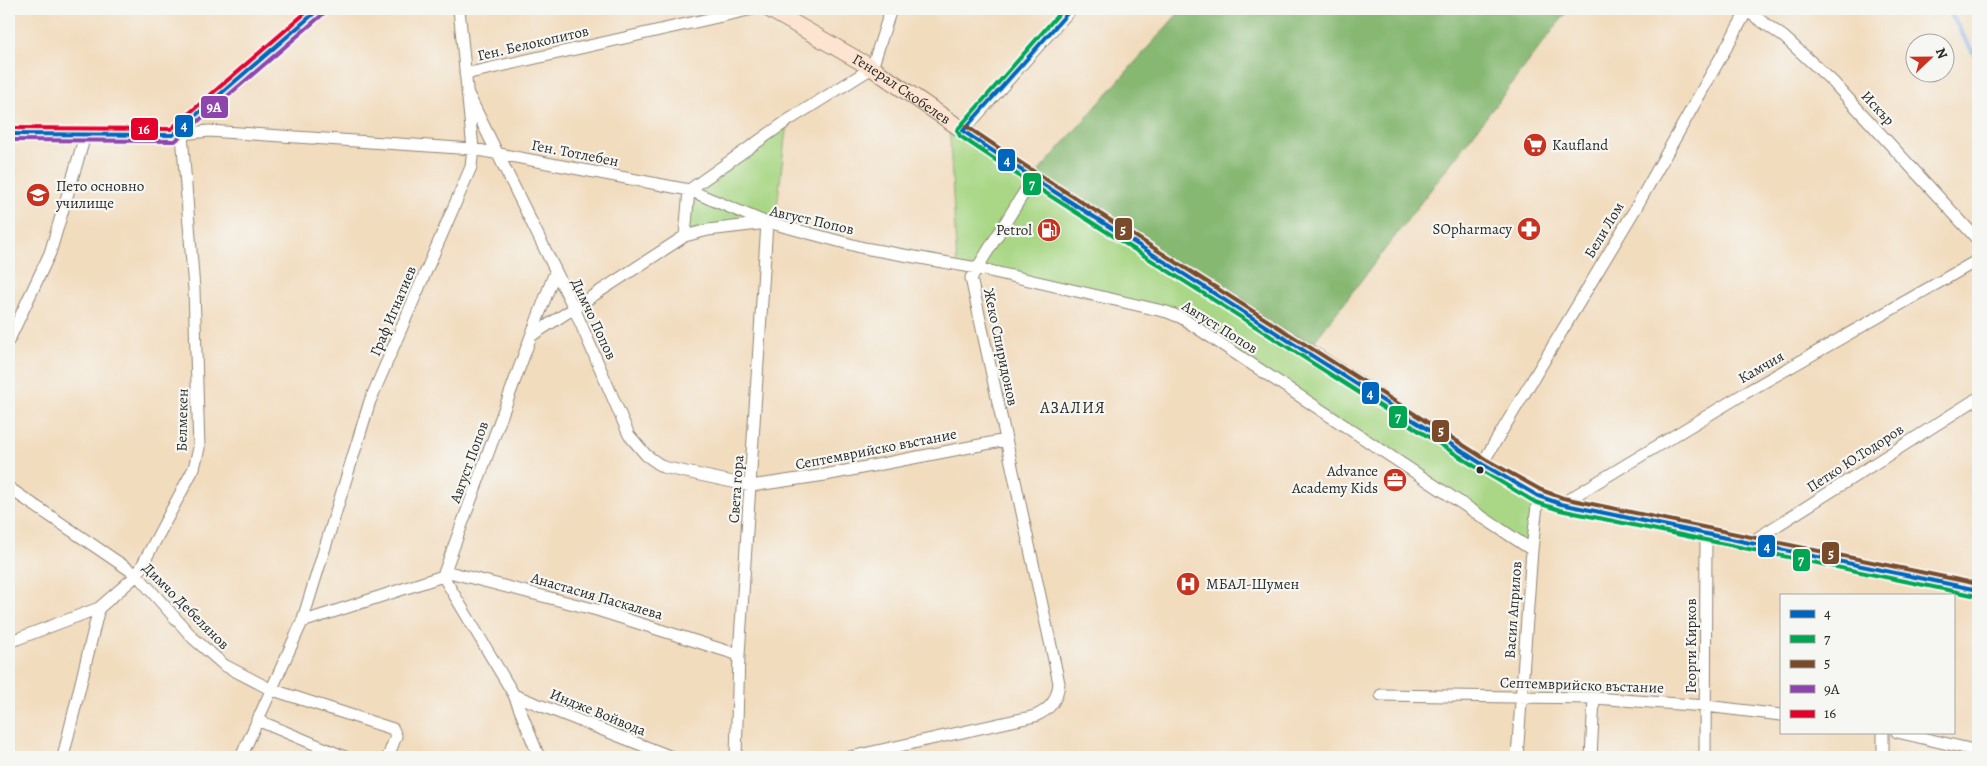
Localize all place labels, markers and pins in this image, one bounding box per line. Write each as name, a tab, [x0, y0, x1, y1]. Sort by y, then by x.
supermarket icon: Kaufland	[1522, 132, 1548, 158]
place label: Kaufland	[1552, 135, 1609, 155]
place label: Пето основно училище	[55, 176, 144, 213]
school or university icon: Пето основно училище	[25, 182, 51, 208]
pharmacy icon: SOpharmacy	[1516, 216, 1542, 242]
fuel station icon: Petrol	[1036, 217, 1062, 243]
place label: SOpharmacy	[1432, 219, 1512, 239]
place label: Petrol	[996, 220, 1032, 240]
place label: Advance Academy Kids	[1291, 461, 1378, 498]
unlabelled marker	[1475, 465, 1485, 475]
office icon: Advance Academy Kids	[1382, 467, 1408, 493]
hospital icon: МБАЛ-Шумен	[1175, 571, 1201, 597]
place label: МБАЛ-Шумен	[1206, 574, 1299, 594]

